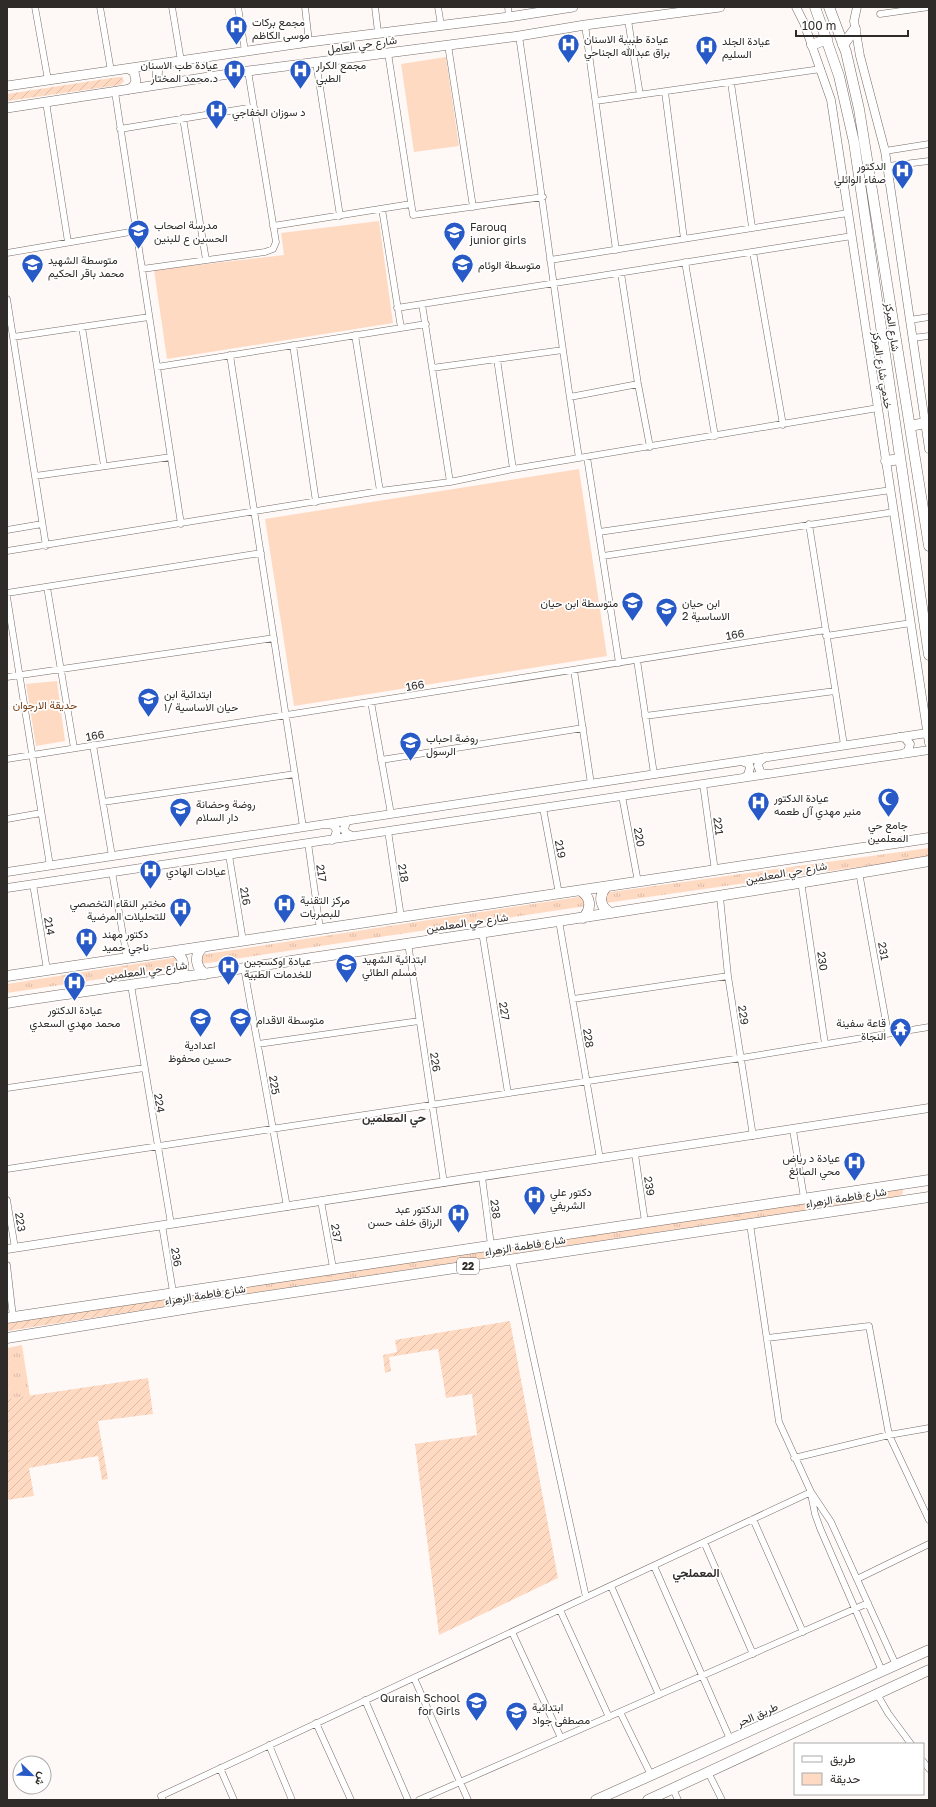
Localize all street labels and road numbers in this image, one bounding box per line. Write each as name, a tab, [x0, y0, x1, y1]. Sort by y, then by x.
street label: شارع حي العامل	[326, 33, 399, 59]
street label: شارع المركز	[881, 301, 903, 353]
street label: خدمي شارع المركز	[866, 329, 896, 410]
street label: 166	[725, 626, 746, 642]
street label: 166	[405, 677, 426, 693]
street label: 166	[85, 727, 106, 743]
street label: 221	[711, 816, 727, 836]
street label: 220	[632, 826, 648, 848]
street label: 219	[553, 839, 569, 859]
street label: شارع حي المعلمين	[744, 858, 829, 890]
street label: 217	[314, 863, 330, 883]
street label: 218	[396, 863, 412, 883]
street label: 216	[238, 886, 254, 906]
street label: شارع حي المعلمين	[425, 910, 510, 938]
street label: 214	[42, 916, 58, 936]
street label: 231	[876, 941, 892, 961]
street label: 230	[815, 950, 831, 972]
street label: شارع حي المعلمين	[104, 958, 189, 986]
street label: 227	[497, 1001, 513, 1021]
street label: 229	[736, 1004, 752, 1026]
street label: 228	[581, 1027, 597, 1049]
street label: 226	[428, 1051, 444, 1073]
street label: 225	[267, 1074, 283, 1096]
street label: 224	[152, 1092, 168, 1114]
street label: 239	[642, 1175, 658, 1197]
street label: شارع فاطمة الزهراء	[805, 1184, 888, 1212]
street label: 238	[488, 1198, 504, 1220]
street label: 223	[13, 1211, 29, 1233]
street label: 237	[329, 1223, 345, 1243]
street label: شارع فاطمة الزهراء	[484, 1232, 567, 1260]
street label: 236	[169, 1246, 185, 1268]
road number: 22	[457, 1258, 479, 1274]
street label: شارع فاطمة الزهراء	[164, 1281, 247, 1309]
street label: طريق الحر	[734, 1699, 780, 1730]

